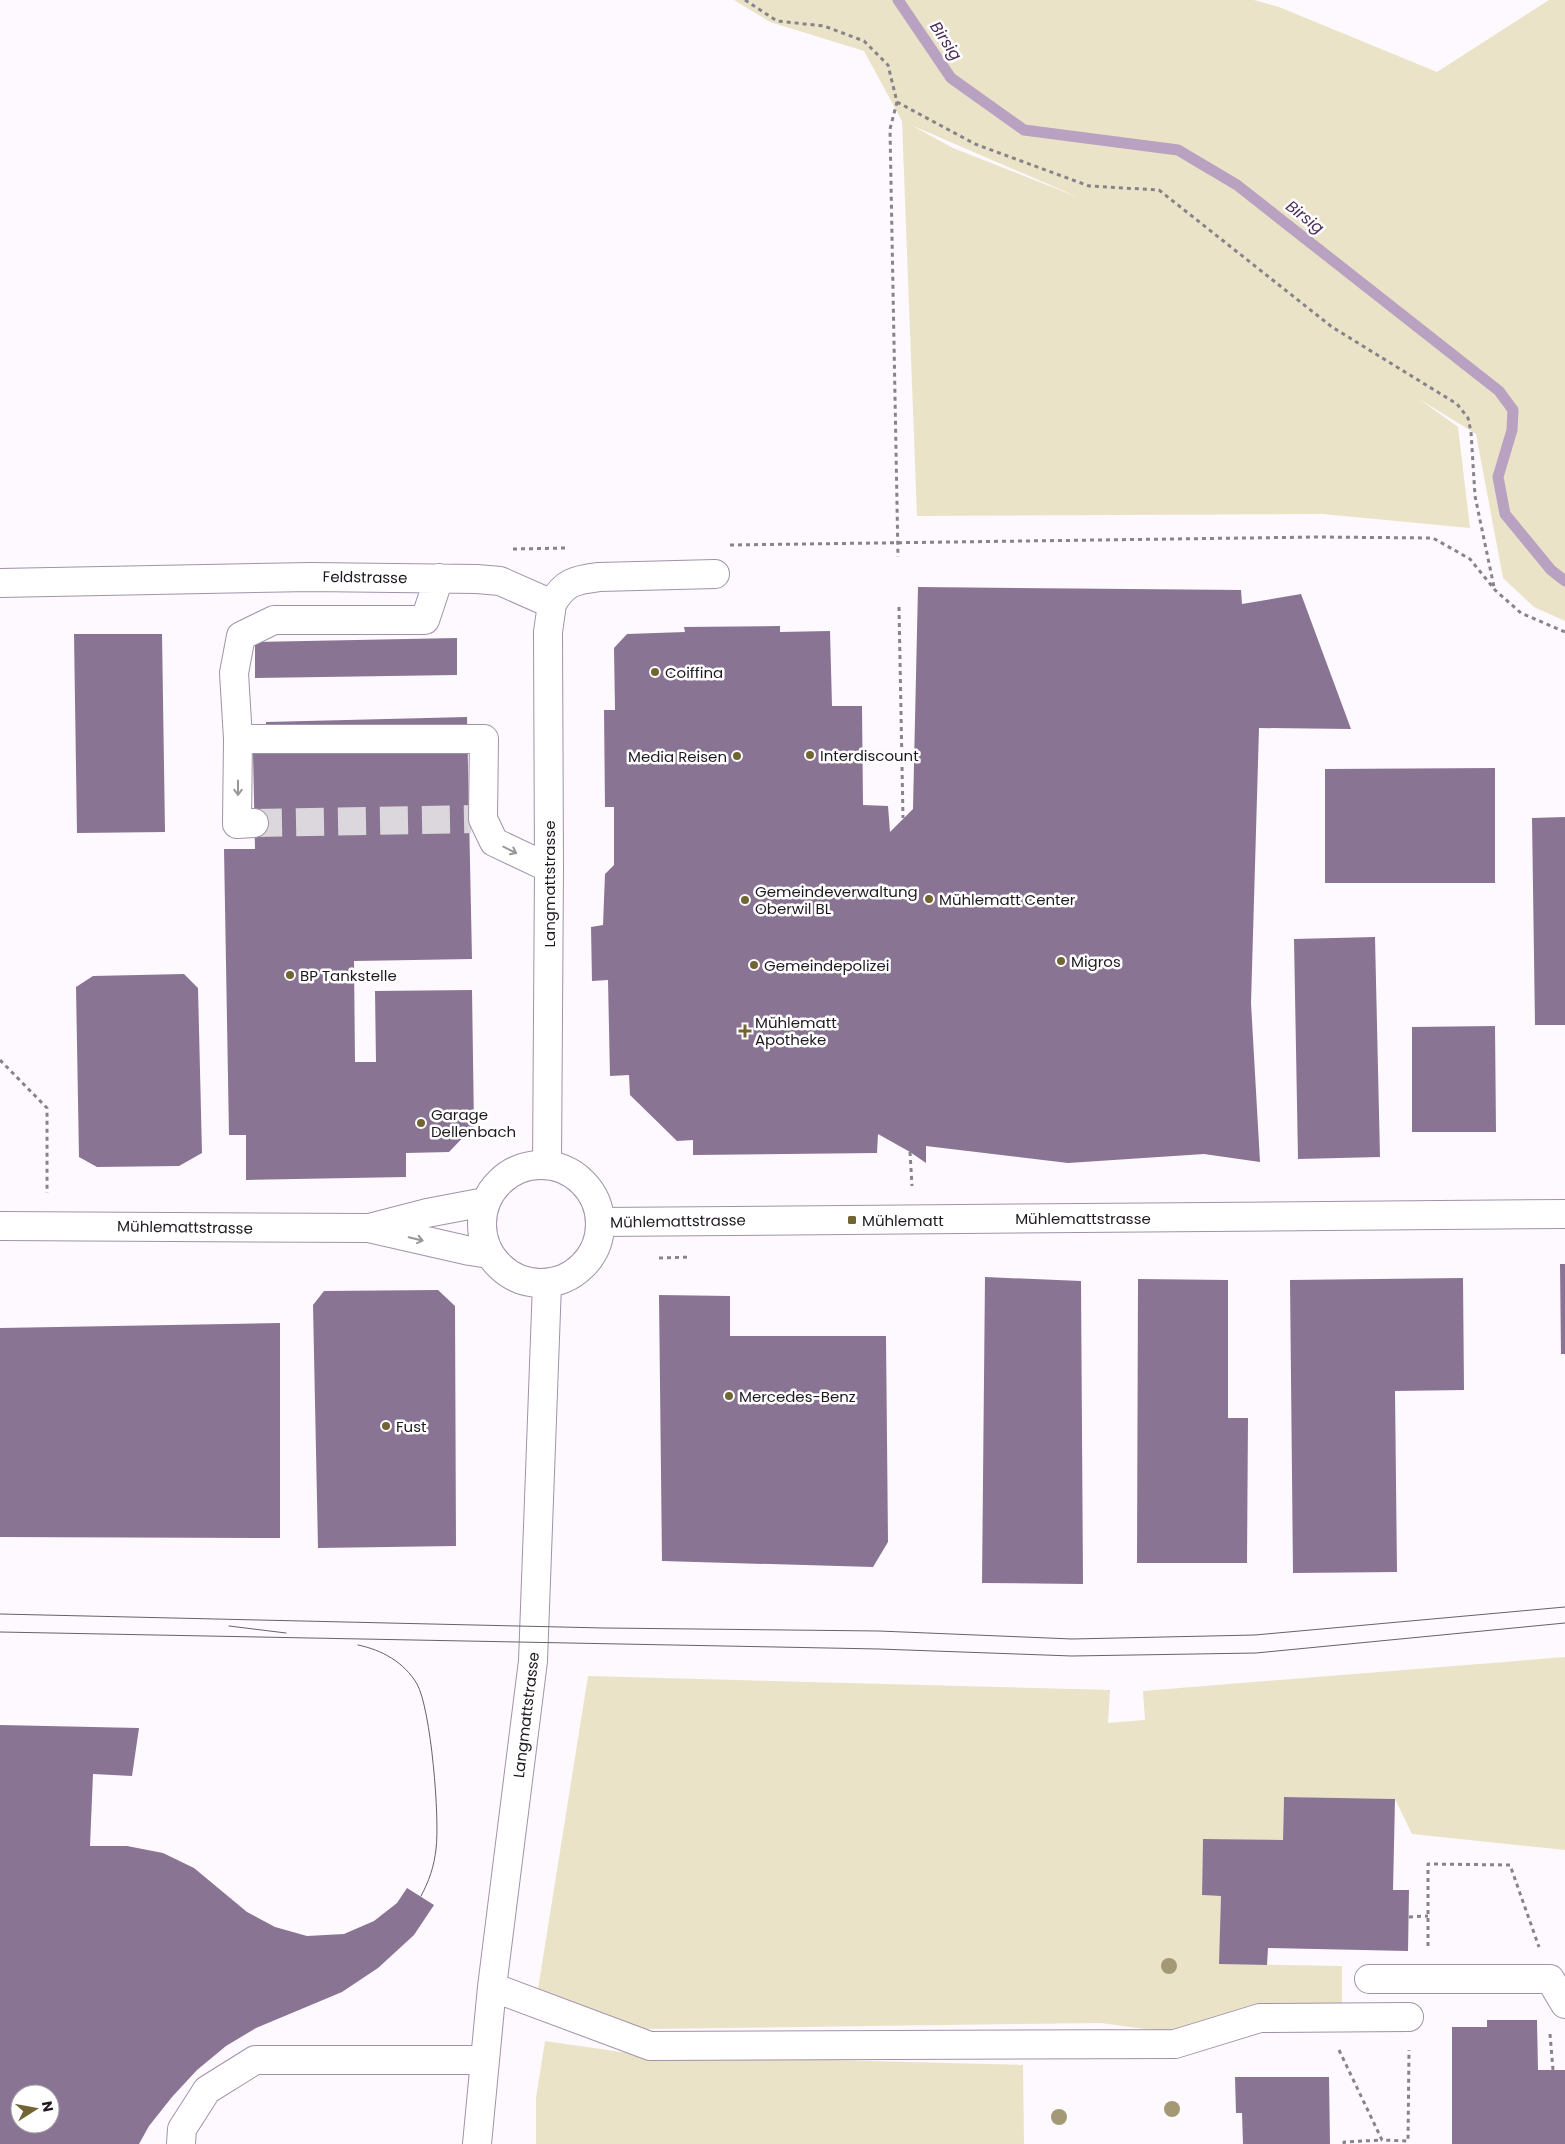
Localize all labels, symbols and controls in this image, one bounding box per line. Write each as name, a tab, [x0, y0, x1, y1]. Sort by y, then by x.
water label: Birsig	[924, 17, 968, 65]
water label: Birsig	[1281, 195, 1329, 239]
street label: Feldstrasse	[322, 566, 408, 588]
place label: Coiffina	[665, 662, 723, 683]
marker: Coiffina	[649, 666, 661, 678]
place label: Interdiscount	[820, 745, 919, 766]
place label: Media Reisen	[628, 746, 727, 767]
marker: Interdiscount	[804, 749, 816, 761]
marker: Media Reisen	[731, 750, 743, 762]
one-way arrow	[233, 780, 243, 796]
street label: Langmattstrasse	[539, 821, 560, 947]
one-way arrow	[502, 845, 517, 855]
place label: Gemeindeverwaltung Oberwil BL	[755, 881, 918, 919]
place label: Mühlematt Center	[939, 889, 1076, 910]
marker: Mühlematt Center	[923, 893, 935, 905]
marker: Gemeindeverwaltung Oberwil BL	[739, 894, 751, 906]
place label: Migros	[1071, 951, 1121, 972]
place label: Gemeindepolizei	[764, 955, 889, 976]
marker: Migros	[1055, 955, 1067, 967]
marker: Gemeindepolizei	[748, 959, 760, 971]
place label: BP Tankstelle	[300, 965, 397, 986]
marker: BP Tankstelle	[284, 969, 296, 981]
place label: Mühlematt Apotheke	[755, 1012, 837, 1050]
marker: Mühlematt Apotheke	[739, 1025, 751, 1037]
place label: Garage Dellenbach	[431, 1104, 516, 1142]
marker: Garage Dellenbach	[415, 1117, 427, 1129]
street label: Mühlemattstrasse	[1015, 1208, 1151, 1229]
street label: Mühlemattstrasse	[610, 1209, 746, 1233]
place label: Mühlematt	[862, 1210, 944, 1231]
marker: Mühlematt	[846, 1214, 858, 1226]
street label: Mühlemattstrasse	[117, 1215, 253, 1239]
one-way arrow	[408, 1235, 424, 1244]
place label: Mercedes-Benz	[739, 1386, 856, 1407]
marker: Mercedes-Benz	[723, 1390, 735, 1402]
place label: Fust	[396, 1416, 426, 1437]
marker: Fust	[380, 1420, 392, 1432]
street label: Langmattstrasse	[508, 1651, 544, 1779]
north arrow	[10, 2084, 60, 2134]
text: N	[37, 2099, 59, 2114]

